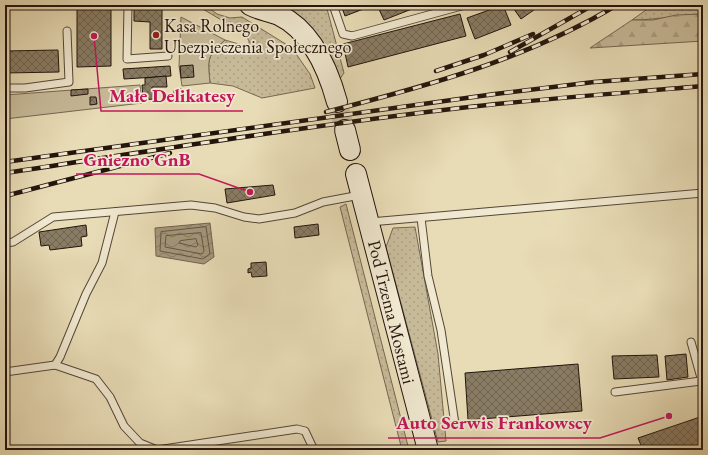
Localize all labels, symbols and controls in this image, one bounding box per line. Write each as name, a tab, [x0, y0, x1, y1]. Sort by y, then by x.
place label: Kasa Rolnego Ubezpieczenia Społecznego	[164, 14, 352, 58]
marker: Kasa Rolnego Ubezpieczenia Społecznego	[151, 30, 161, 40]
callout: Małe Delikatesy	[101, 80, 243, 111]
text: Małe Delikatesy	[109, 83, 236, 108]
callout: Gniezno GnB	[76, 143, 199, 174]
text: Gniezno GnB	[84, 147, 191, 172]
street label: Pod Trzema Mostami	[363, 238, 421, 387]
callout: Auto Serwis Frankowscy	[388, 407, 600, 438]
text: Auto Serwis Frankowscy	[395, 410, 593, 435]

